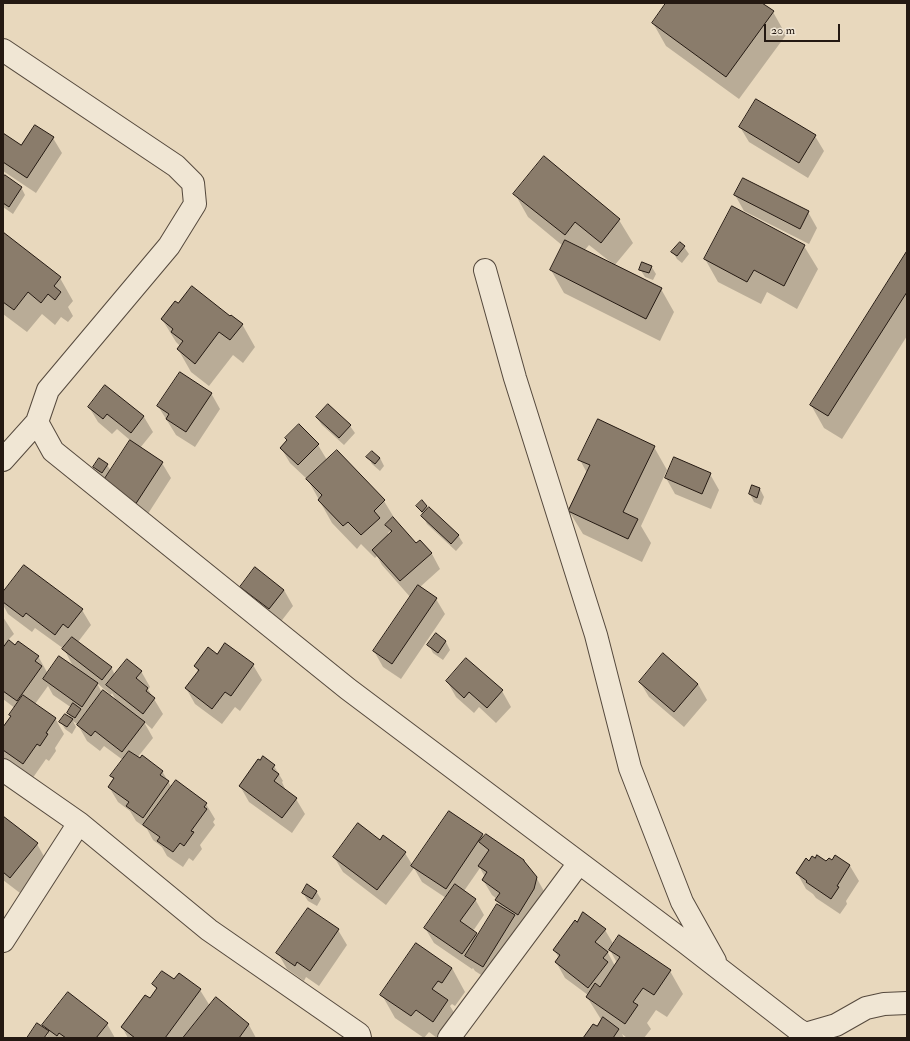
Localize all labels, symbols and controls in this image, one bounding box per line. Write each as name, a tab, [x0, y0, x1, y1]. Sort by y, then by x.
scale bar	[766, 16, 842, 42]
text: 20 m	[771, 23, 795, 38]

